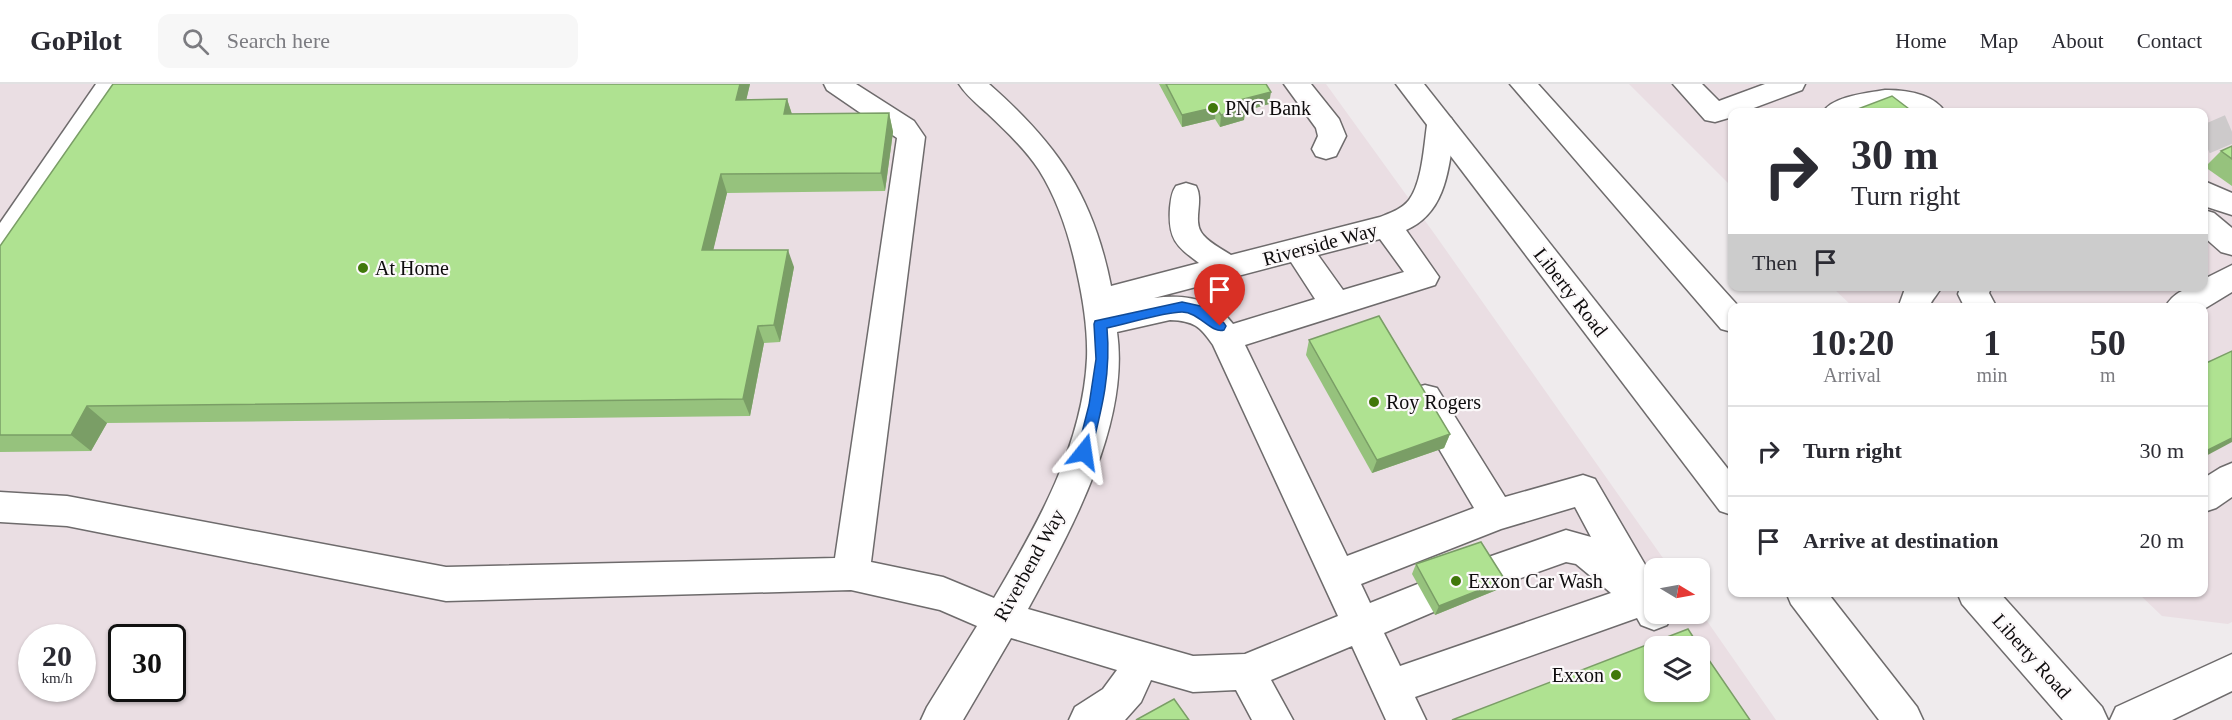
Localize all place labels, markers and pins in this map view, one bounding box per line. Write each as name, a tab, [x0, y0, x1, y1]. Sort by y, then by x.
place label: PNC Bank	[1225, 97, 1311, 119]
marker: PNC Bank	[1206, 101, 1220, 115]
place label: At Home	[375, 257, 449, 279]
marker: At Home	[356, 261, 370, 275]
pin	[1194, 264, 1245, 326]
place label: Roy Rogers	[1386, 391, 1481, 414]
marker: Roy Rogers	[1367, 395, 1381, 409]
place label: Exxon Car Wash	[1468, 570, 1603, 592]
marker: Exxon Car Wash	[1449, 574, 1463, 588]
place label: Exxon	[1552, 664, 1604, 686]
marker: Exxon	[1609, 668, 1623, 682]

